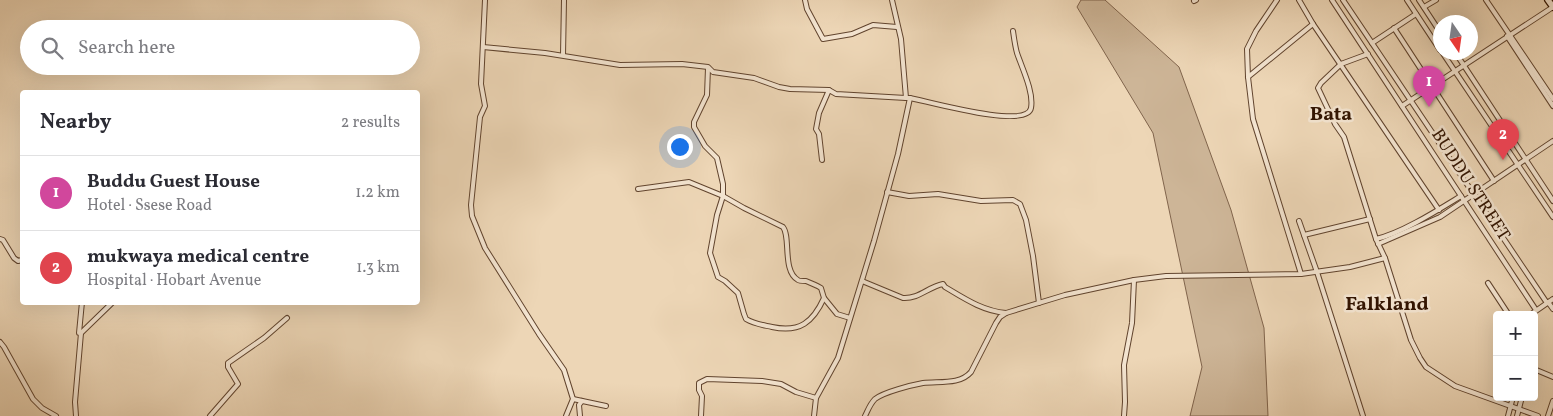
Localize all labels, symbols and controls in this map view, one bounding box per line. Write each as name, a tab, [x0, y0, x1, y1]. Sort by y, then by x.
north arrow	[1433, 15, 1478, 60]
search box	[20, 20, 420, 75]
icon: search	[38, 34, 66, 62]
text: Search here	[78, 35, 175, 61]
pin: 1	[1413, 66, 1445, 107]
district label: Bata	[1310, 101, 1352, 129]
text: Nearby	[40, 108, 111, 137]
text: 2 results	[341, 112, 400, 134]
pin: 2	[1487, 119, 1519, 160]
street label: BUDDU STREET	[1424, 124, 1516, 246]
your location	[667, 134, 693, 160]
text: Buddu Guest House	[87, 169, 260, 195]
text: 1	[53, 182, 59, 204]
text: 1.2 km	[355, 182, 400, 204]
text: Hotel · Ssese Road	[87, 195, 212, 217]
text: mukwaya medical centre	[87, 244, 309, 270]
text: 2	[52, 257, 60, 279]
text: 1.3 km	[356, 257, 400, 279]
text: Hospital · Hobart Avenue	[87, 270, 261, 292]
district label: Falkland	[1345, 291, 1429, 319]
map controls	[1493, 311, 1538, 401]
button: +	[1493, 311, 1538, 356]
button: −	[1493, 356, 1538, 401]

